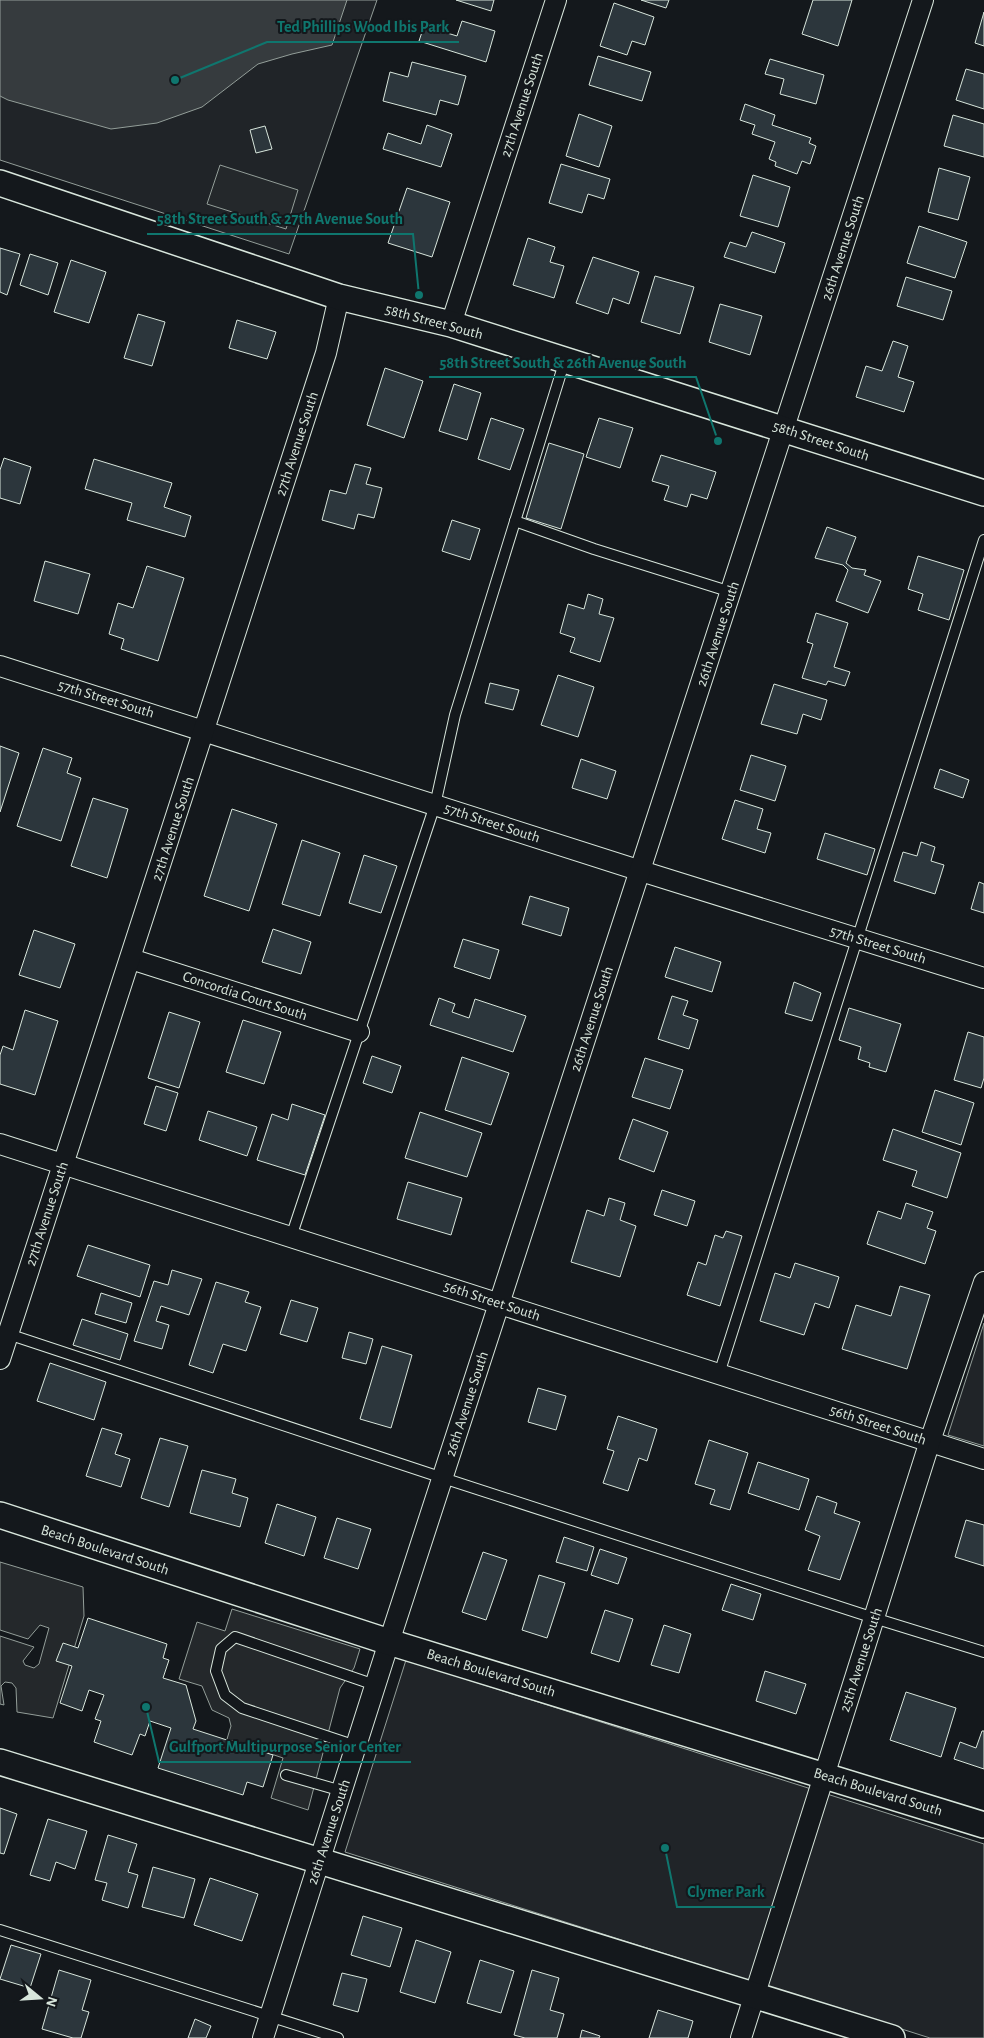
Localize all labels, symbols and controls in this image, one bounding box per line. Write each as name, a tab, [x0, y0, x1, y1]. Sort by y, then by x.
callout: Ted Phillips Wood Ibis Park	[267, 11, 459, 42]
text: Ted Phillips Wood Ibis Park	[277, 19, 449, 35]
street label: 27th Avenue South	[498, 51, 546, 159]
street label: 26th Avenue South	[819, 194, 867, 302]
callout: 58th Street South & 27th Avenue South	[147, 203, 413, 234]
text: 58th Street South & 27th Avenue South	[157, 211, 403, 227]
street label: 58th Street South	[383, 302, 485, 342]
callout: 58th Street South & 26th Avenue South	[429, 346, 696, 377]
text: 58th Street South & 26th Avenue South	[439, 355, 687, 371]
street label: 27th Avenue South	[273, 390, 321, 498]
street label: 58th Street South	[771, 418, 871, 464]
street label: 26th Avenue South	[694, 580, 742, 688]
street label: 57th Street South	[56, 677, 156, 721]
street label: 27th Avenue South	[149, 775, 197, 883]
street label: 57th Street South	[442, 800, 542, 846]
street label: 57th Street South	[828, 923, 928, 967]
street label: 26th Avenue South	[568, 965, 616, 1073]
street label: Concordia Court South	[181, 969, 309, 1023]
street label: 27th Avenue South	[23, 1160, 71, 1268]
street label: 56th Street South	[442, 1278, 542, 1324]
street label: 26th Avenue South	[443, 1350, 491, 1458]
street label: 56th Street South	[828, 1402, 928, 1448]
street label: Beach Boulevard South	[39, 1522, 171, 1578]
street label: 25th Avenue South	[837, 1606, 885, 1714]
street label: Beach Boulevard South	[425, 1646, 557, 1700]
callout: Gulfport Multipurpose Senior Center	[159, 1731, 411, 1762]
text: Gulfport Multipurpose Senior Center	[169, 1739, 401, 1755]
street label: Beach Boulevard South	[812, 1765, 944, 1819]
street label: 26th Avenue South	[305, 1778, 353, 1886]
callout: Clymer Park	[677, 1876, 775, 1907]
text: Clymer Park	[687, 1884, 765, 1901]
north arrow	[15, 1973, 65, 2023]
text: N	[43, 1995, 60, 2009]

